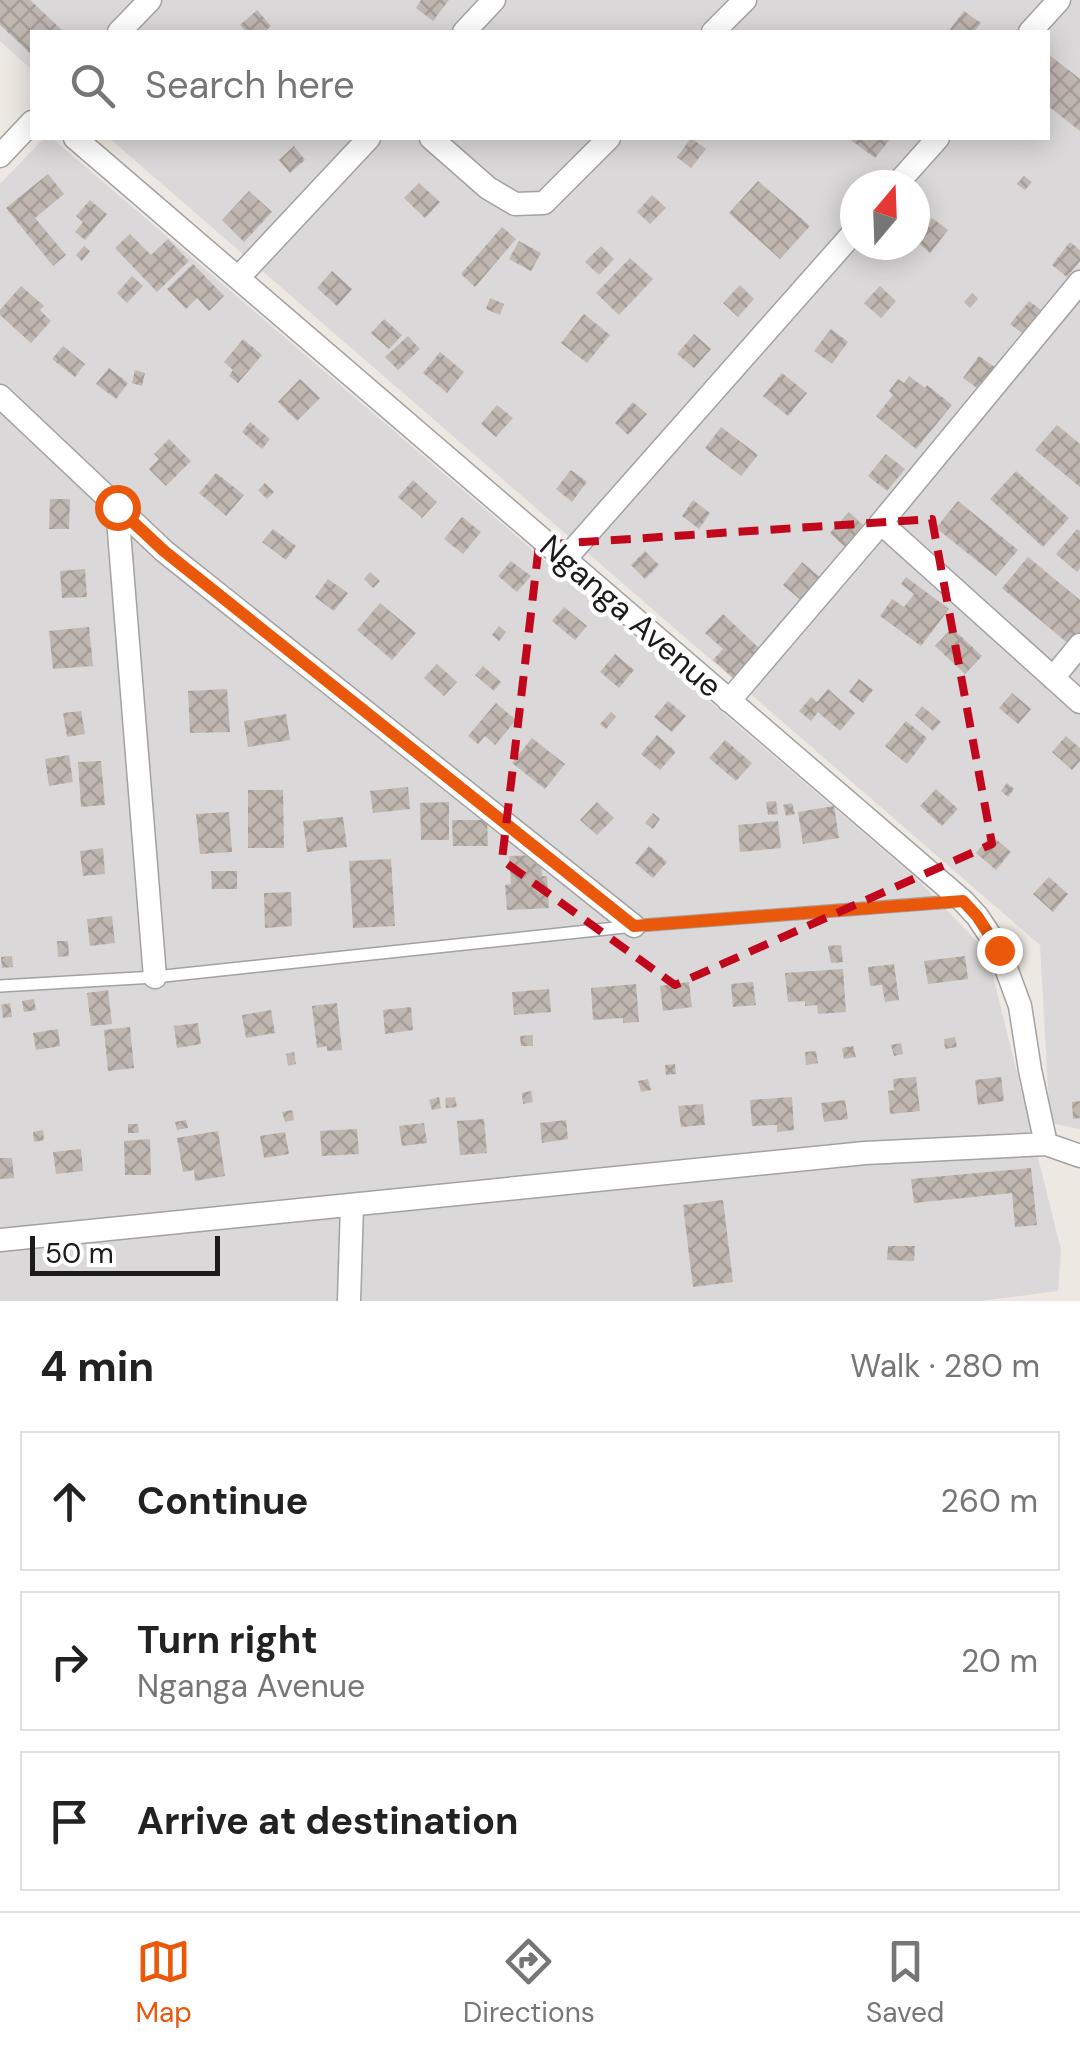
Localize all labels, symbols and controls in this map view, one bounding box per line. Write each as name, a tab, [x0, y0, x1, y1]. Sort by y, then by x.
search box	[30, 30, 1050, 140]
icon: search	[65, 58, 120, 113]
text: Search here	[145, 60, 355, 110]
north arrow	[840, 170, 930, 260]
route start	[95, 485, 141, 531]
street label: Nganga Avenue	[531, 525, 731, 707]
route end	[977, 928, 1023, 974]
scale bar	[30, 1231, 220, 1276]
text: 50 m	[45, 1235, 114, 1272]
text: 4 min	[40, 1339, 154, 1394]
text: Walk · 280 m	[850, 1345, 1040, 1387]
icon: ahead	[42, 1474, 97, 1529]
text: Continue	[137, 1476, 308, 1526]
text: 260 m	[941, 1480, 1038, 1522]
text: Turn right	[137, 1615, 318, 1665]
icon: right	[42, 1634, 97, 1689]
text: 20 m	[961, 1640, 1038, 1682]
text: Nganga Avenue	[137, 1665, 365, 1707]
icon: arrive	[42, 1794, 97, 1849]
text: Arrive at destination	[137, 1796, 519, 1846]
tab: Map	[136, 1934, 192, 2031]
tab: Directions	[463, 1934, 595, 2031]
tab: Saved	[866, 1934, 944, 2031]

